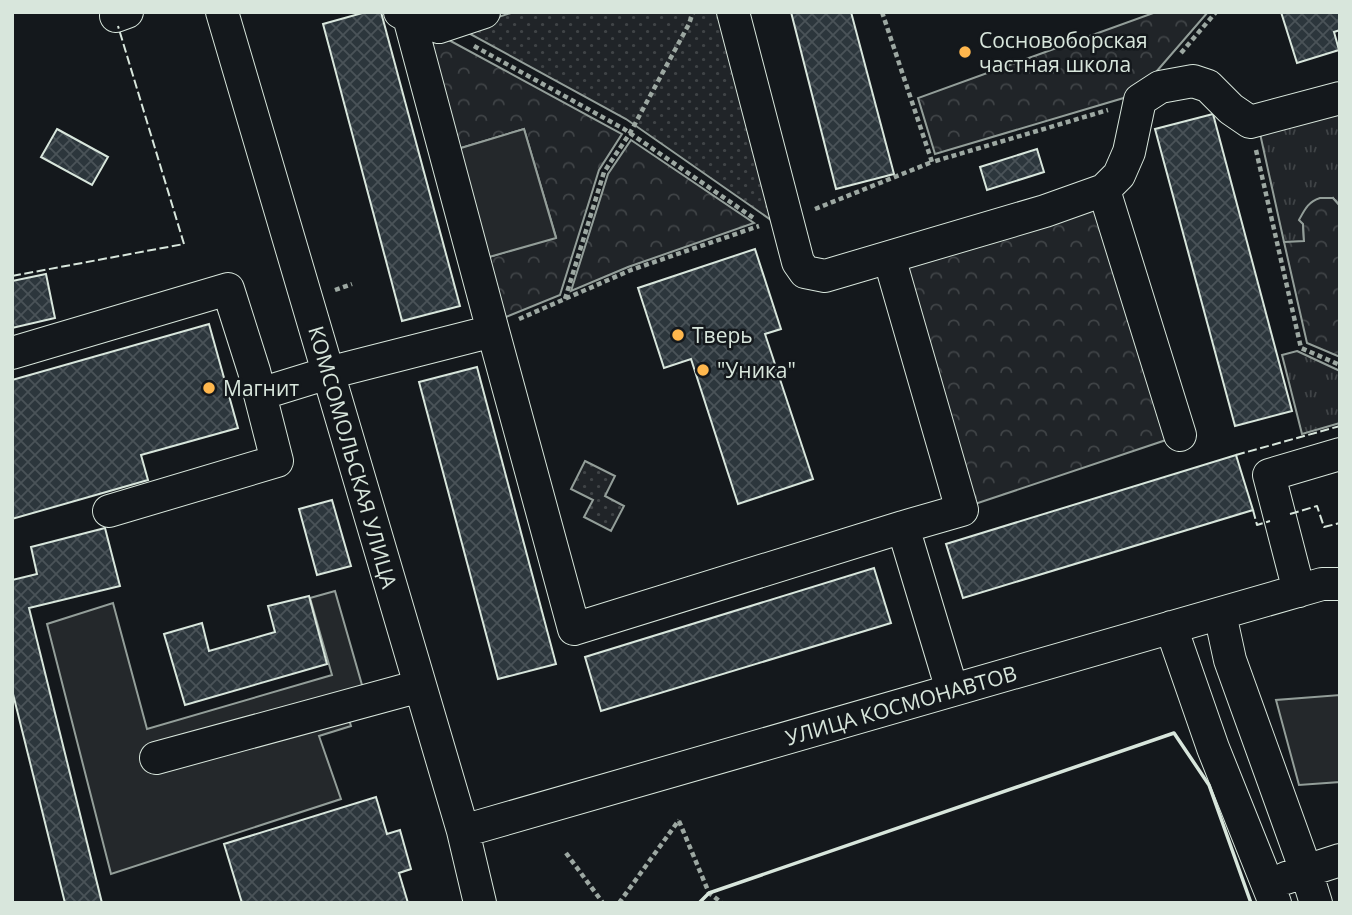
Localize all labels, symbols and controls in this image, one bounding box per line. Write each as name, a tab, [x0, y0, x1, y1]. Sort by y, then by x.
place label: Сосновоборская частная школа	[979, 26, 1148, 78]
marker: Сосновоборская частная школа	[957, 44, 973, 60]
place label: Тверь	[692, 321, 753, 349]
street label: КОМСОМОЛЬСКАЯ УЛИЦА	[302, 323, 404, 592]
marker: Тверь	[670, 327, 686, 343]
place label: "Уника"	[717, 356, 796, 384]
marker: "Уника"	[695, 362, 711, 378]
place label: Магнит	[223, 374, 299, 402]
marker: Магнит	[201, 380, 217, 396]
street label: УЛИЦА КОСМОНАВТОВ	[782, 659, 1020, 751]

